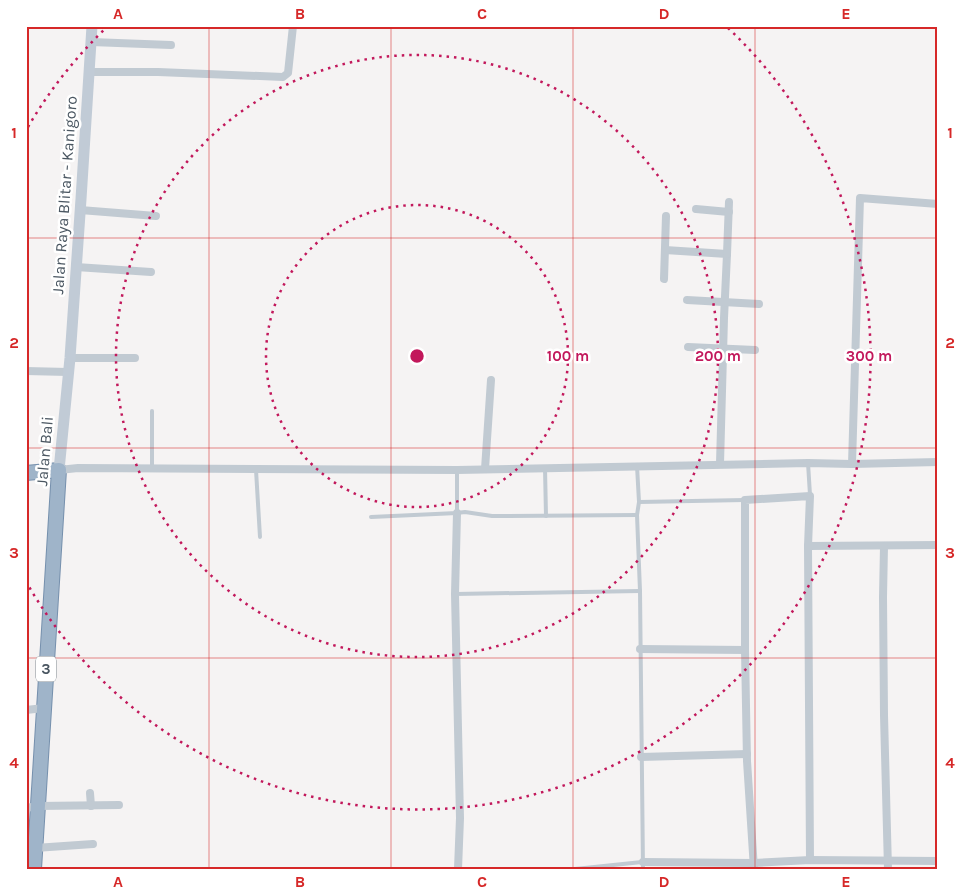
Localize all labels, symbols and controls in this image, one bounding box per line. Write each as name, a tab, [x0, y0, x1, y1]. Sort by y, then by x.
text: A	[113, 4, 123, 23]
text: B	[295, 4, 305, 23]
text: C	[477, 4, 487, 23]
text: D	[659, 4, 670, 23]
text: E	[841, 4, 851, 23]
street label: Jalan Raya Blitar - Kanigoro	[48, 95, 81, 295]
text: 1	[11, 123, 17, 142]
text: 1	[947, 123, 953, 142]
text: 2	[9, 333, 19, 352]
text: 2	[945, 333, 955, 352]
centre of rings	[408, 347, 426, 365]
text: 100 m	[547, 347, 589, 365]
text: 200 m	[695, 347, 741, 365]
text: 300 m	[846, 347, 892, 365]
street label: Jalan Bali	[32, 415, 57, 487]
text: 3	[9, 543, 19, 562]
text: 3	[945, 543, 955, 562]
road number: 3	[36, 656, 56, 682]
text: 4	[9, 753, 19, 772]
text: 4	[945, 753, 955, 772]
text: A	[113, 872, 123, 891]
text: B	[295, 872, 305, 891]
text: C	[477, 872, 487, 891]
text: D	[659, 872, 670, 891]
text: E	[841, 872, 851, 891]

